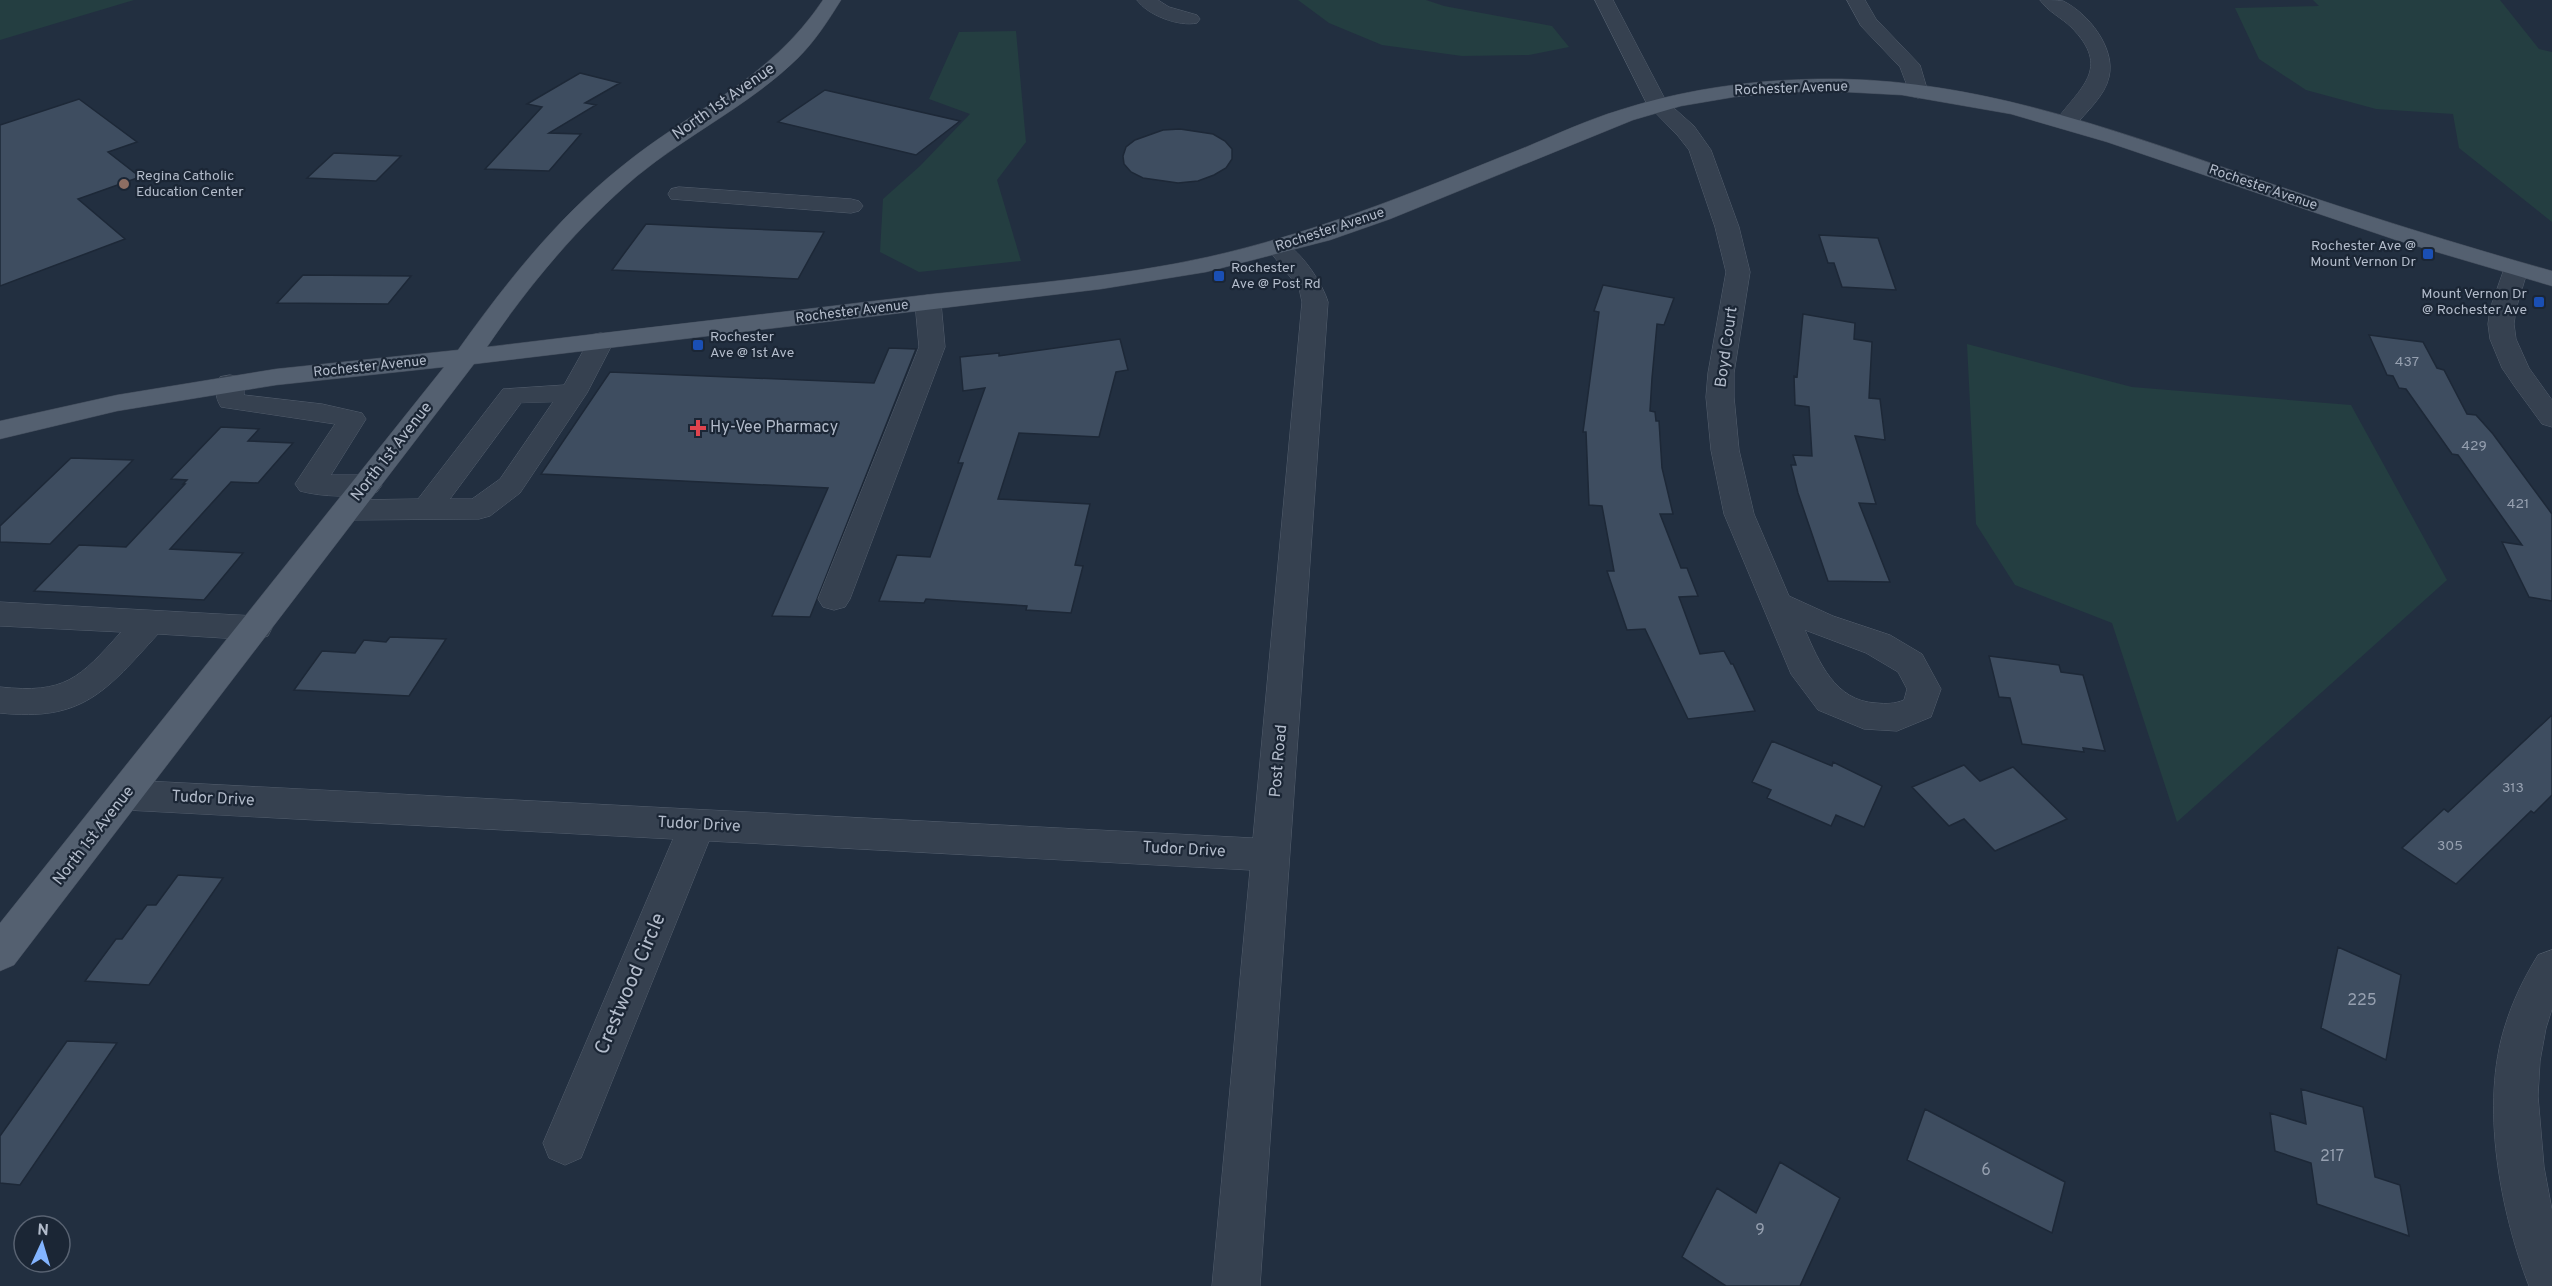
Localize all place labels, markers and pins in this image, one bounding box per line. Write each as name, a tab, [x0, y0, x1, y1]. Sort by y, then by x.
place label: Regina Catholic Education Center	[136, 168, 244, 201]
marker: Regina Catholic Education Center	[117, 177, 131, 191]
place label: Rochester Ave @ Mount Vernon Dr	[2310, 238, 2417, 271]
marker: Rochester Ave @ Mount Vernon Dr	[2421, 247, 2435, 261]
place label: Rochester Ave @ Post Rd	[1231, 260, 1321, 293]
marker: Rochester Ave @ Post Rd	[1212, 269, 1226, 283]
place label: Mount Vernon Dr @ Rochester Ave	[2421, 286, 2528, 319]
marker: Mount Vernon Dr @ Rochester Ave	[2532, 295, 2546, 309]
place label: Rochester Ave @ 1st Ave	[710, 329, 794, 362]
marker: Rochester Ave @ 1st Ave	[691, 338, 705, 352]
place label: Hy-Vee Pharmacy	[710, 418, 838, 438]
marker: Hy-Vee Pharmacy	[691, 421, 705, 435]

